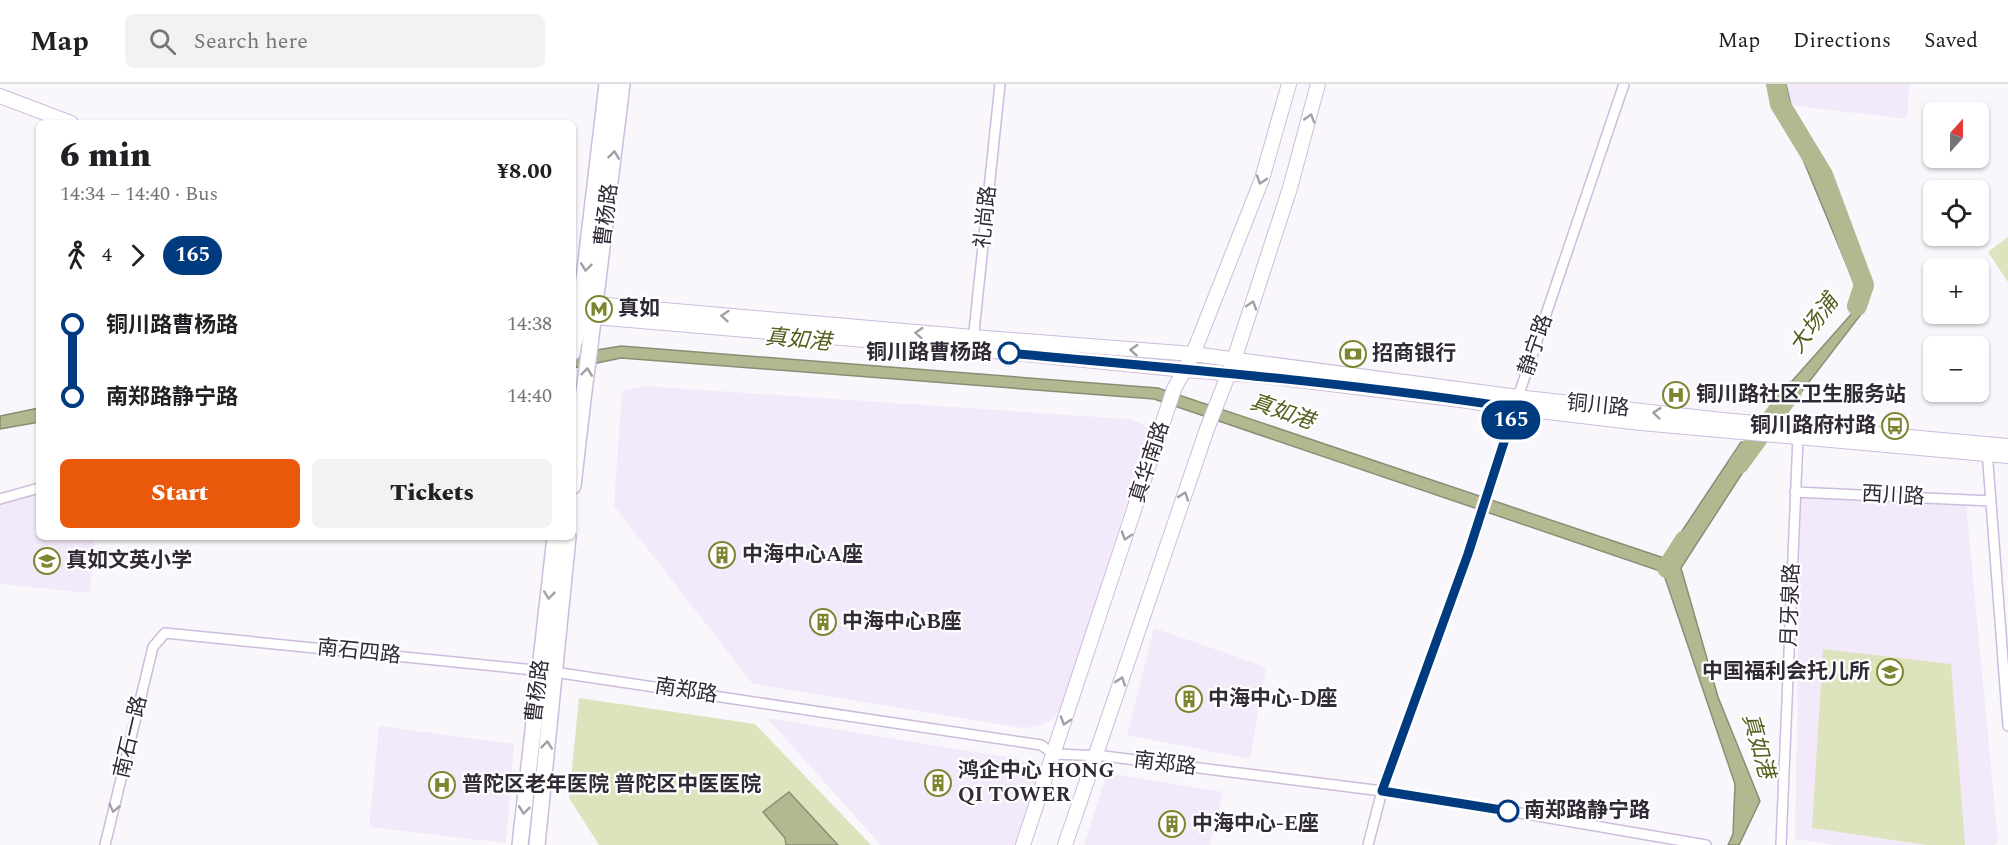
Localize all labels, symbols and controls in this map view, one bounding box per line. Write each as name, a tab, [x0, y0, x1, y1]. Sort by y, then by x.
search box	[125, 14, 545, 68]
text: Map	[30, 20, 89, 63]
icon: search	[146, 25, 179, 58]
text: Search here	[194, 25, 308, 58]
text: Map	[1718, 25, 1760, 57]
text: Directions	[1793, 25, 1891, 57]
text: Saved	[1924, 25, 1978, 57]
north arrow	[1923, 102, 1989, 168]
map controls	[1923, 102, 1989, 402]
one-way arrow	[1303, 114, 1315, 124]
text: 6 min	[60, 131, 151, 181]
one-way arrow	[607, 150, 620, 159]
text: ¥8.00	[497, 155, 552, 188]
one-way arrow	[1255, 174, 1268, 185]
text: 14:34 – 14:40 · Bus	[60, 179, 218, 209]
button: locate	[1923, 180, 1989, 246]
street label: 曹杨路	[587, 182, 627, 248]
street label: 礼尚路	[967, 184, 1005, 250]
icon: walk	[60, 239, 93, 272]
icon: forward	[121, 239, 154, 272]
text: 165	[175, 239, 210, 271]
text: 4	[102, 240, 112, 270]
button: +	[1923, 258, 1989, 324]
one-way arrow	[580, 263, 592, 272]
water label: 大场浦	[1781, 285, 1849, 360]
place label: 真如	[618, 293, 660, 325]
metro station icon: 真如	[584, 294, 614, 324]
one-way arrow	[1245, 300, 1257, 311]
text: 铜川路曹杨路	[106, 309, 238, 342]
text: 14:38	[507, 309, 552, 339]
one-way arrow	[720, 309, 729, 322]
street label: 静宁路	[1511, 310, 1561, 380]
water label: 真如港	[764, 321, 835, 360]
one-way arrow	[914, 326, 923, 339]
button: −	[1923, 336, 1989, 402]
place label: 铜川路曹杨路	[866, 337, 992, 369]
place label: 招商银行	[1372, 338, 1456, 370]
bank icon: 招商银行	[1338, 339, 1368, 369]
marker: 铜川路曹杨路	[998, 342, 1020, 364]
one-way arrow	[1130, 344, 1139, 357]
one-way arrow	[580, 368, 593, 377]
place label: 铜川路社区卫生服务站	[1696, 379, 1906, 411]
hospital icon: 铜川路社区卫生服务站	[1661, 380, 1691, 410]
text: 南郑路静宁路	[106, 381, 238, 414]
text: 14:40	[507, 381, 552, 411]
water label: 真如港	[1245, 386, 1321, 439]
street label: 铜川路	[1565, 387, 1631, 425]
line badge: 165	[1476, 400, 1546, 440]
text: 165	[1493, 404, 1529, 436]
one-way arrow	[1653, 407, 1662, 419]
place label: 铜川路府村路	[1750, 410, 1876, 442]
bus stop icon: 铜川路府村路	[1880, 411, 1910, 441]
street label: 真华南路	[1122, 417, 1178, 507]
button: Start	[60, 459, 300, 528]
button: Tickets	[312, 459, 552, 528]
street label: 西川路	[1861, 478, 1925, 514]
one-way arrow	[1177, 491, 1189, 502]
one-way arrow	[1120, 530, 1133, 541]
place label: 中海中心A座	[742, 539, 863, 571]
building icon: 中海中心A座	[707, 540, 737, 570]
place label: 真如文英小学	[66, 545, 192, 577]
school or university icon: 真如文英小学	[32, 546, 62, 576]
street label: 月牙泉路	[1774, 562, 1808, 648]
one-way arrow	[543, 591, 556, 600]
place label: 中海中心B座	[842, 606, 962, 638]
building icon: 中海中心B座	[808, 607, 838, 637]
street label: 南石四路	[316, 632, 402, 672]
place label: 中国福利会托儿所	[1702, 656, 1870, 688]
school or university icon: 中国福利会托儿所	[1875, 657, 1905, 687]
street label: 曹杨路	[518, 658, 558, 724]
street label: 南郑路	[652, 670, 720, 712]
one-way arrow	[1114, 676, 1127, 687]
place label: 中海中心-D座	[1208, 683, 1338, 715]
building icon: 中海中心-D座	[1174, 684, 1204, 714]
street label: 南石一路	[106, 692, 156, 782]
water label: 真如港	[1733, 710, 1784, 785]
one-way arrow	[1059, 715, 1072, 726]
one-way arrow	[540, 740, 553, 750]
street label: 南郑路	[1132, 744, 1198, 784]
place label: 鸿企中心 HONG QI TOWER	[958, 755, 1115, 811]
building icon: 鸿企中心 HONG QI TOWER	[923, 768, 953, 798]
place label: 普陀区老年医院 普陀区中医医院	[462, 769, 761, 801]
hospital icon: 普陀区老年医院 普陀区中医医院	[427, 770, 457, 800]
place label: 南郑路静宁路	[1524, 795, 1650, 827]
marker: 南郑路静宁路	[1497, 800, 1519, 822]
one-way arrow	[109, 803, 122, 813]
one-way arrow	[518, 805, 531, 814]
place label: 中海中心-E座	[1192, 808, 1319, 840]
building icon: 中海中心-E座	[1157, 809, 1187, 839]

